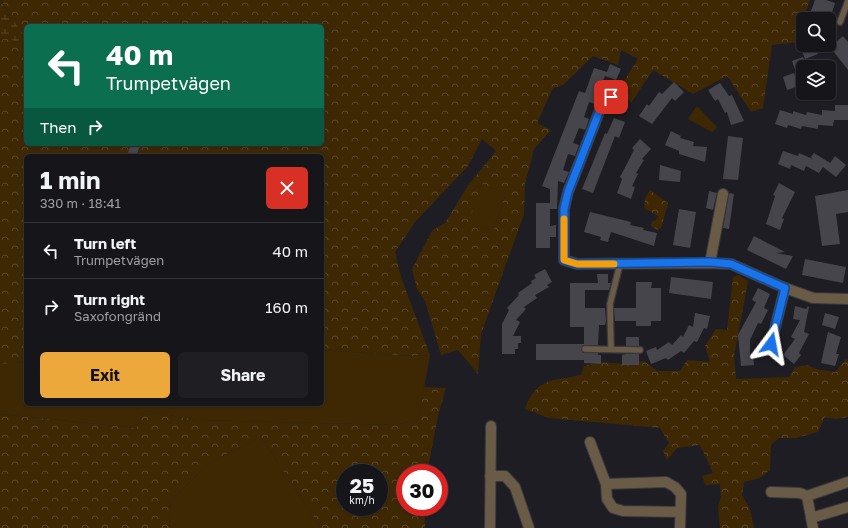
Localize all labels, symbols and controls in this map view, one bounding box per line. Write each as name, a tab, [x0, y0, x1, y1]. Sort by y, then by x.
map controls	[796, 12, 836, 100]
button: search	[796, 12, 836, 52]
text: 40 m	[106, 38, 173, 71]
icon: left	[40, 40, 92, 92]
button: layers	[796, 60, 836, 100]
text: Trumpetvägen	[106, 72, 231, 94]
pin	[594, 80, 628, 114]
icon: arrive	[600, 86, 622, 108]
icon: right	[84, 116, 106, 138]
text: Then	[40, 118, 76, 136]
text: 1 min	[40, 165, 100, 194]
button: close	[266, 167, 308, 209]
text: 330 m · 18:41	[40, 195, 121, 211]
text: Turn left	[74, 234, 136, 252]
icon: left	[40, 240, 62, 262]
text: 40 m	[273, 242, 308, 260]
text: Trumpetvägen	[74, 252, 164, 268]
text: Turn right	[74, 290, 145, 308]
icon: right	[40, 296, 62, 318]
text: 160 m	[265, 298, 308, 316]
text: Saxofongränd	[74, 308, 161, 324]
position arrow	[750, 323, 792, 365]
button: Exit	[40, 352, 170, 398]
button: Share	[178, 352, 308, 398]
speed limit sign: 30	[396, 464, 448, 516]
text: 25	[350, 473, 374, 497]
text: km/h	[349, 494, 375, 506]

